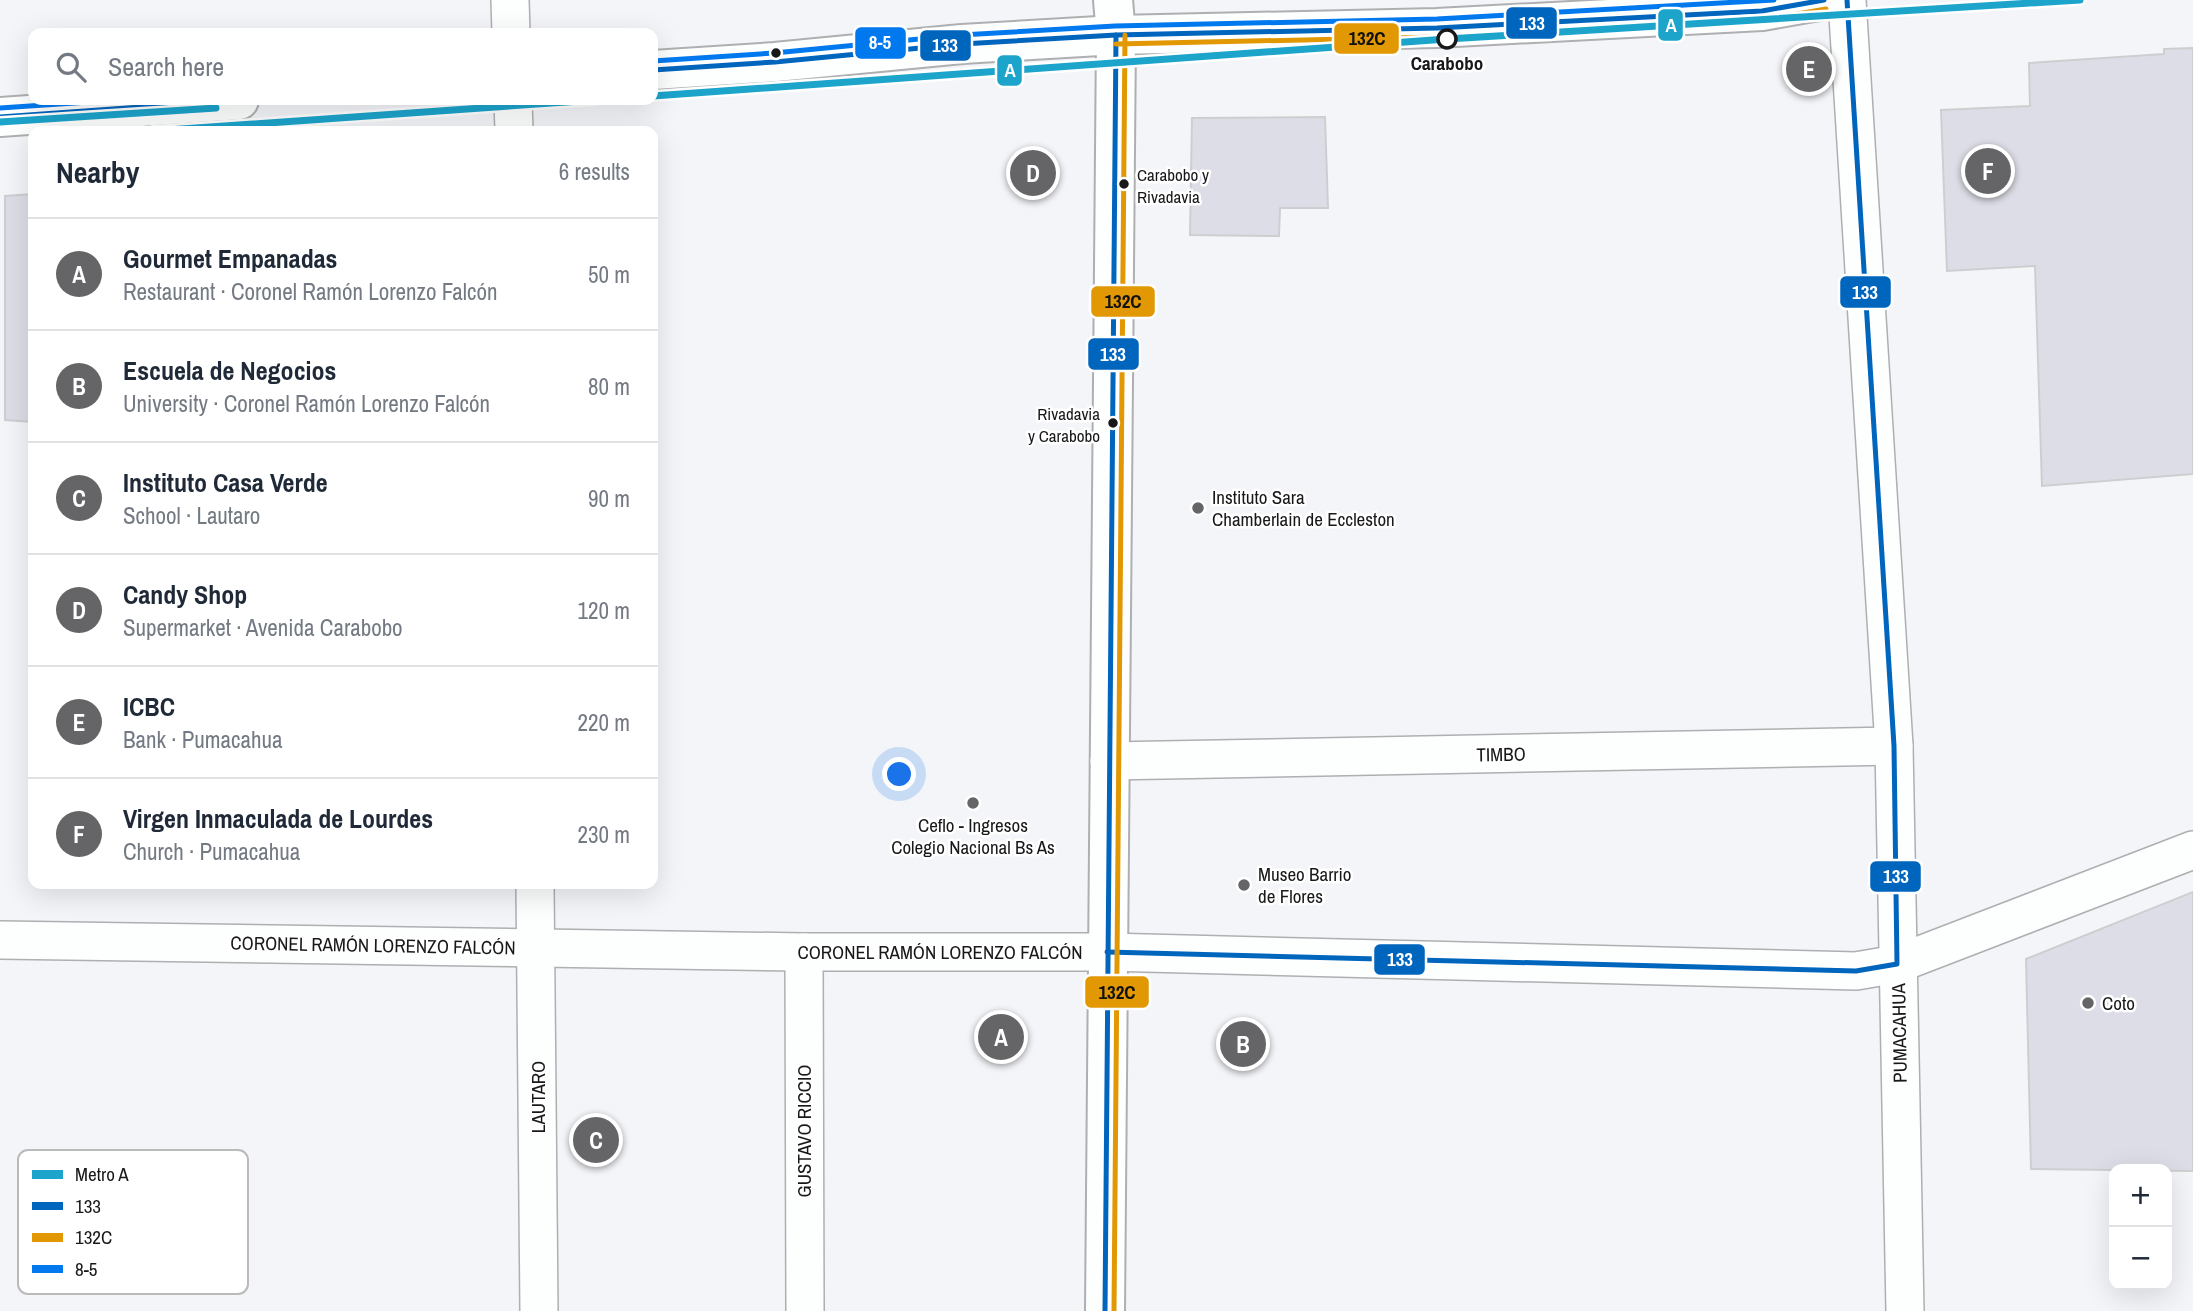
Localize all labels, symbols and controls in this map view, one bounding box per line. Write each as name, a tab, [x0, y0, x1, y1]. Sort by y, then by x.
line badge: 133	[1505, 6, 1558, 40]
line badge: A	[1657, 8, 1684, 42]
text: 133	[1519, 10, 1545, 36]
text: A	[1665, 12, 1677, 38]
line badge: 132C	[1333, 22, 1400, 55]
text: 132C	[1348, 25, 1386, 51]
line badge: 8-5	[854, 26, 907, 60]
search box	[28, 28, 658, 105]
text: 8-5	[869, 29, 892, 55]
line badge: 133	[919, 29, 972, 62]
marker: Carabobo	[1437, 29, 1457, 49]
text: 133	[932, 32, 958, 58]
pin: E	[1786, 43, 1832, 95]
unlabelled marker	[769, 46, 783, 60]
icon: search	[52, 48, 90, 86]
text: Search here	[108, 49, 224, 84]
place label: Carabobo	[1411, 50, 1483, 76]
line badge: A	[996, 54, 1023, 87]
text: A	[1004, 57, 1016, 83]
pin: F	[1965, 145, 2011, 197]
pin: D	[1010, 147, 1056, 199]
text: Nearby	[56, 152, 139, 192]
text: 6 results	[559, 156, 630, 187]
place label: Carabobo y Rivadavia	[1137, 163, 1209, 208]
marker: Carabobo y Rivadavia	[1117, 177, 1131, 191]
text: Gourmet Empanadas	[123, 241, 337, 276]
text: A	[72, 259, 86, 290]
text: 50 m	[588, 259, 630, 290]
line badge: 133	[1839, 275, 1892, 309]
text: Restaurant · Coronel Ramón Lorenzo Falcón	[123, 276, 497, 307]
text: 133	[1852, 279, 1878, 305]
line badge: 132C	[1090, 285, 1156, 318]
text: 132C	[1104, 288, 1142, 314]
line badge: 133	[1087, 337, 1140, 371]
text: 133	[1100, 341, 1126, 367]
text: Escuela de Negocios	[123, 353, 336, 388]
text: B	[72, 371, 86, 402]
text: 80 m	[588, 371, 630, 402]
text: University · Coronel Ramón Lorenzo Falcón	[123, 388, 490, 419]
place label: Rivadavia y Carabobo	[1028, 402, 1100, 447]
marker: Rivadavia y Carabobo	[1106, 416, 1120, 430]
text: Instituto Casa Verde	[123, 465, 328, 500]
text: C	[72, 483, 86, 514]
text: 90 m	[588, 483, 630, 514]
place label: Instituto Sara Chamberlain de Eccleston	[1212, 484, 1395, 532]
text: School · Lautaro	[123, 500, 260, 531]
marker: Instituto Sara Chamberlain de Eccleston	[1190, 500, 1206, 516]
text: Candy Shop	[123, 577, 247, 612]
text: D	[72, 595, 86, 626]
text: 120 m	[578, 595, 630, 626]
text: Supermarket · Avenida Carabobo	[123, 612, 403, 643]
text: ICBC	[123, 689, 175, 724]
text: E	[73, 707, 85, 738]
text: 220 m	[578, 707, 630, 738]
text: Bank · Pumacahua	[123, 724, 282, 755]
street label: TIMBO	[1476, 741, 1526, 767]
your location	[882, 757, 916, 791]
marker: Ceflo - Ingresos Colegio Nacional Bs As	[965, 795, 981, 811]
text: Virgen Inmaculada de Lourdes	[123, 801, 433, 836]
place label: Ceflo - Ingresos Colegio Nacional Bs As	[891, 812, 1055, 860]
text: F	[73, 819, 85, 850]
text: 230 m	[578, 819, 630, 850]
text: Church · Pumacahua	[123, 836, 300, 867]
line badge: 133	[1869, 860, 1922, 893]
place label: Museo Barrio de Flores	[1258, 861, 1352, 909]
text: 133	[1883, 863, 1909, 889]
marker: Museo Barrio de Flores	[1236, 877, 1252, 893]
street label: CORONEL RAMÓN LORENZO FALCÓN	[230, 930, 516, 960]
street label: CORONEL RAMÓN LORENZO FALCÓN	[797, 939, 1083, 965]
line badge: 133	[1373, 943, 1426, 976]
text: 133	[1387, 946, 1413, 972]
line badge: 132C	[1084, 975, 1150, 1009]
text: 132C	[1098, 979, 1136, 1005]
street label: PUMACAHUA	[1885, 982, 1913, 1083]
place label: Coto	[2102, 990, 2135, 1016]
marker: Coto	[2080, 995, 2096, 1011]
pin: A	[978, 1011, 1024, 1063]
pin: B	[1220, 1018, 1266, 1070]
street label: LAUTARO	[525, 1061, 551, 1133]
street label: GUSTAVO RICCIO	[791, 1065, 817, 1197]
pin: C	[573, 1114, 619, 1166]
legend	[18, 1150, 248, 1294]
text: Metro A	[75, 1161, 129, 1187]
map controls	[2109, 1164, 2172, 1290]
button: +	[2109, 1164, 2172, 1227]
text: 133	[75, 1193, 101, 1219]
text: 132C	[75, 1224, 112, 1250]
button: −	[2109, 1227, 2172, 1290]
text: 8-5	[75, 1256, 98, 1282]

